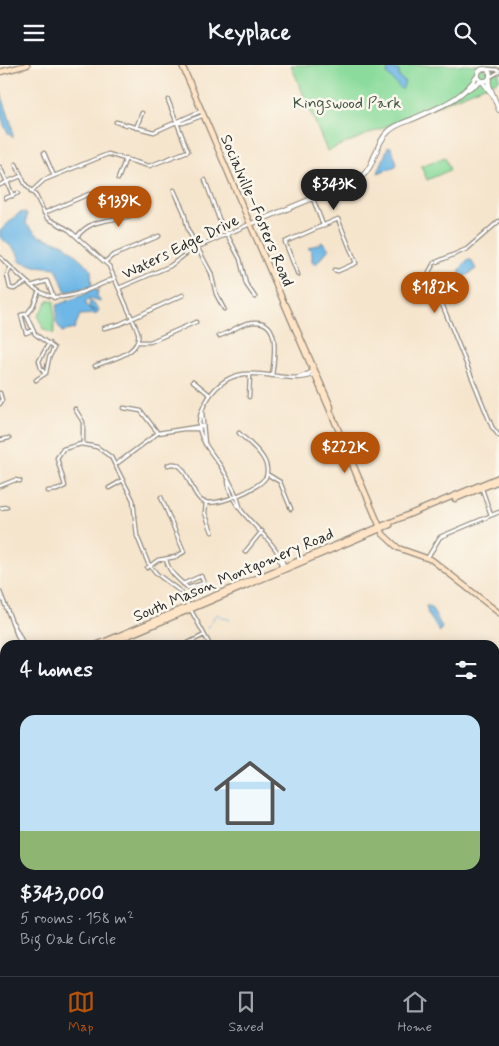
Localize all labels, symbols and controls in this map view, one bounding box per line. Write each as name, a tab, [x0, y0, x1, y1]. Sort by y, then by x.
icon: menu	[20, 19, 48, 47]
text: Keyplace	[208, 19, 291, 47]
icon: search	[451, 19, 479, 47]
park label: Kingswood Park	[293, 93, 401, 115]
street label: Socialville–Fosters Road	[215, 131, 298, 290]
pin: $343K	[299, 169, 369, 211]
text: $343K	[312, 174, 356, 195]
pin: $139K	[84, 185, 154, 228]
text: $139K	[97, 191, 141, 212]
street label: Waters Edge Drive	[119, 210, 243, 286]
pin: $182K	[400, 271, 470, 314]
text: $182K	[412, 277, 458, 298]
pin: $222K	[310, 431, 380, 474]
text: $222K	[322, 437, 368, 458]
street label: South Mason Montgomery Road	[130, 524, 337, 627]
text: 4 homes	[20, 656, 93, 684]
icon: filters	[452, 656, 480, 684]
icon: home	[205, 748, 295, 838]
text: $343,000	[20, 880, 104, 908]
text: 5 rooms · 158 m²	[20, 908, 134, 929]
text: Big Oak Circle	[20, 929, 116, 950]
tab: Map	[67, 988, 95, 1036]
tab: Saved	[228, 988, 264, 1036]
tab: Home	[397, 988, 432, 1036]

